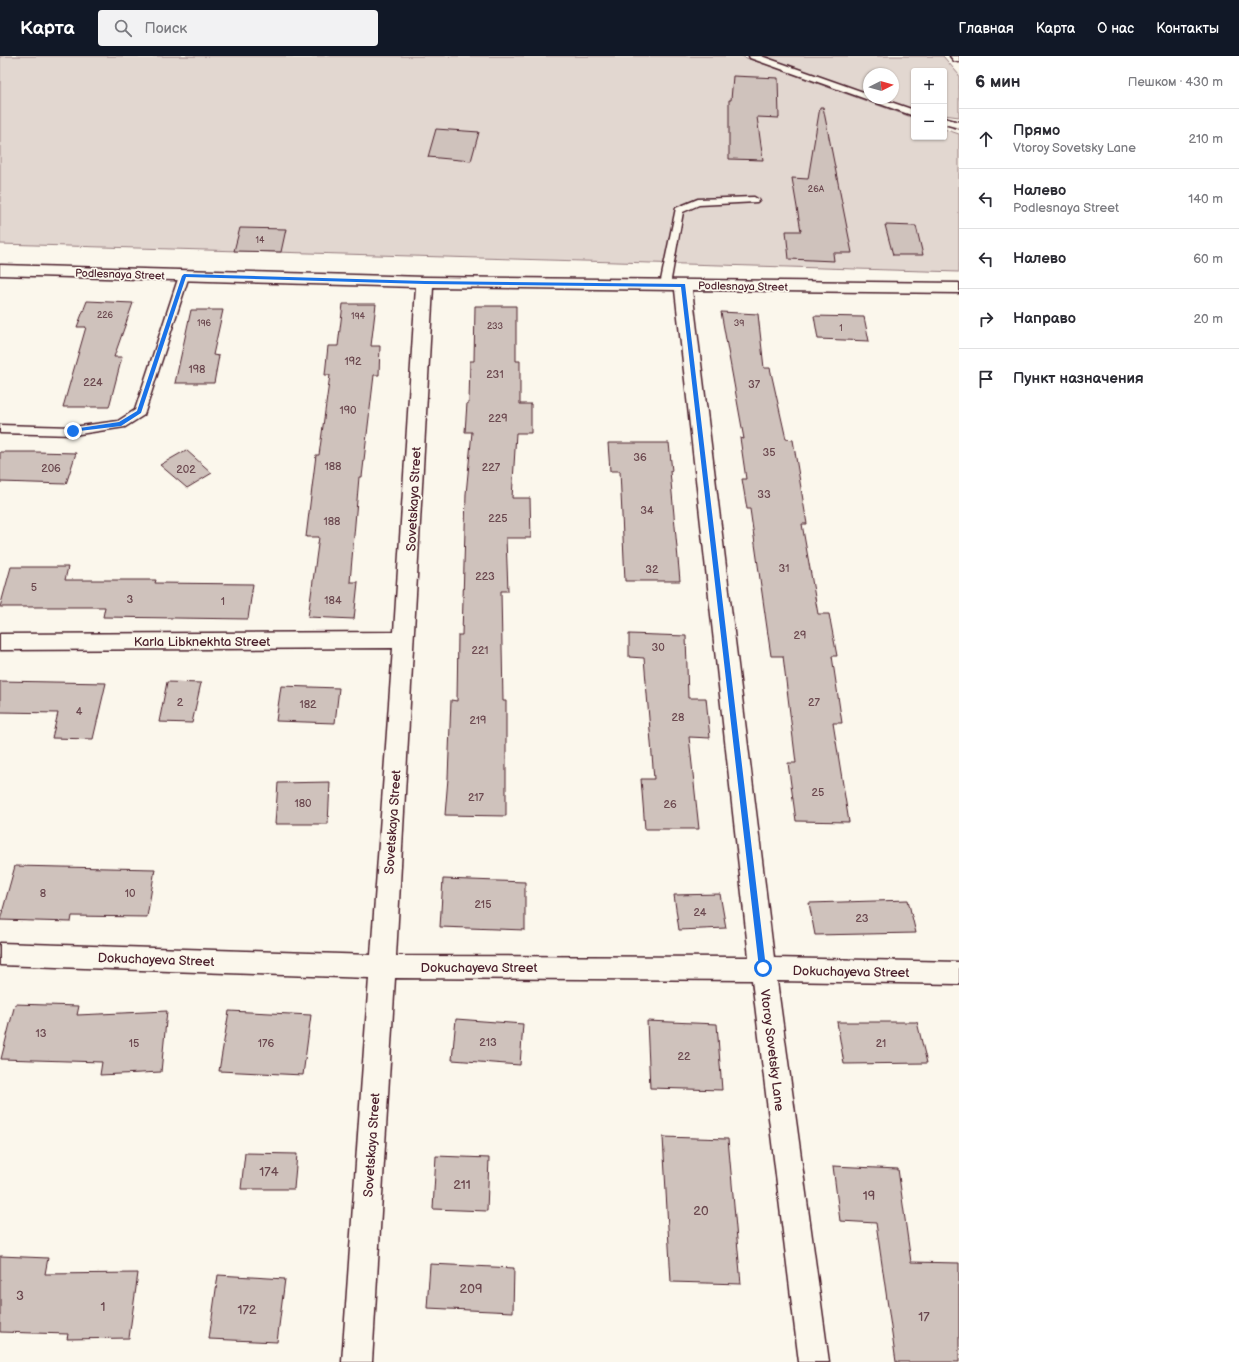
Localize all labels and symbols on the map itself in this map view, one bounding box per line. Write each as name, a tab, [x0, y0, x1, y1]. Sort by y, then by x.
north arrow	[863, 68, 899, 104]
house number: 26А	[808, 184, 825, 195]
house number: 14	[256, 235, 265, 246]
street label: Podlesnaya Street	[75, 266, 166, 283]
street label: Podlesnaya Street	[698, 279, 789, 294]
house number: 226	[97, 310, 114, 321]
house number: 194	[351, 311, 366, 322]
house number: 196	[197, 318, 212, 329]
house number: 39	[734, 318, 744, 329]
house number: 233	[487, 321, 504, 332]
house number: 1	[839, 323, 843, 334]
house number: 192	[344, 355, 362, 368]
house number: 198	[188, 363, 206, 376]
house number: 231	[486, 368, 504, 381]
house number: 224	[83, 376, 103, 389]
house number: 37	[748, 378, 761, 391]
house number: 190	[339, 404, 357, 417]
house number: 229	[488, 412, 508, 425]
route end	[64, 422, 82, 440]
street label: Sovetskaya Street	[403, 446, 425, 552]
house number: 35	[762, 446, 776, 459]
house number: 36	[633, 451, 647, 464]
house number: 188	[324, 460, 342, 473]
house number: 227	[482, 461, 501, 474]
house number: 206	[41, 462, 61, 475]
house number: 202	[176, 463, 196, 476]
house number: 33	[757, 488, 771, 501]
house number: 34	[640, 504, 654, 517]
house number: 225	[488, 512, 508, 525]
house number: 188	[323, 515, 341, 528]
house number: 31	[778, 562, 790, 575]
house number: 32	[645, 563, 659, 576]
house number: 223	[475, 570, 495, 583]
house number: 5	[31, 581, 37, 594]
house number: 3	[127, 593, 134, 606]
house number: 184	[324, 594, 342, 607]
house number: 1	[221, 595, 225, 608]
house number: 29	[794, 629, 806, 642]
street label: Karla Libknekhta Street	[134, 634, 270, 650]
house number: 30	[651, 641, 665, 654]
house number: 221	[471, 644, 489, 657]
house number: 2	[177, 696, 184, 709]
house number: 27	[808, 696, 821, 709]
house number: 182	[299, 698, 317, 711]
house number: 4	[76, 705, 83, 718]
house number: 28	[672, 711, 684, 724]
house number: 219	[470, 714, 486, 727]
street label: Sovetskaya Street	[381, 769, 405, 875]
house number: 25	[812, 786, 824, 799]
house number: 217	[468, 791, 485, 804]
house number: 180	[294, 797, 312, 810]
house number: 26	[663, 798, 677, 811]
house number: 8	[40, 887, 46, 900]
house number: 10	[125, 887, 136, 900]
house number: 215	[475, 898, 491, 911]
house number: 24	[693, 906, 707, 919]
house number: 23	[855, 912, 869, 925]
street label: Dokuchayeva Street	[97, 950, 215, 970]
route start	[754, 959, 772, 977]
street label: Dokuchayeva Street	[421, 960, 537, 976]
street label: Dokuchayeva Street	[792, 963, 910, 981]
street label: Vtoroy Sovetsky Lane	[757, 988, 787, 1112]
house number: 13	[35, 1027, 47, 1040]
house number: 213	[479, 1036, 497, 1049]
house number: 15	[129, 1037, 139, 1050]
house number: 176	[258, 1037, 274, 1050]
house number: 21	[876, 1037, 886, 1050]
house number: 22	[678, 1050, 691, 1063]
street label: Sovetskaya Street	[360, 1092, 384, 1198]
house number: 174	[259, 1164, 279, 1180]
house number: 211	[453, 1177, 471, 1193]
house number: 19	[863, 1188, 875, 1204]
house number: 20	[693, 1203, 709, 1219]
house number: 209	[460, 1281, 482, 1297]
house number: 3	[16, 1288, 24, 1304]
house number: 1	[100, 1299, 106, 1315]
house number: 172	[237, 1302, 257, 1318]
house number: 17	[918, 1309, 930, 1325]

